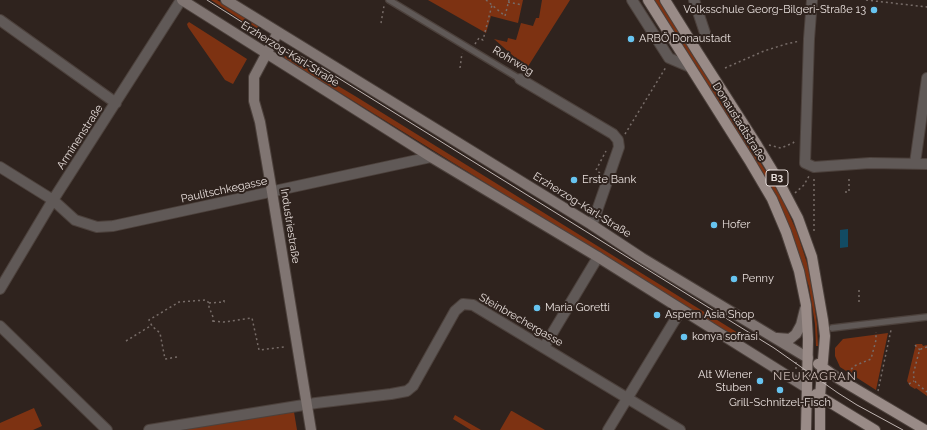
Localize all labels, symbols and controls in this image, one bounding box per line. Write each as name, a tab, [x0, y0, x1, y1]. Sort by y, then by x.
place label: Volksschule Georg-Bilgeri-Straße 13	[683, 3, 866, 17]
marker: Volksschule Georg-Bilgeri-Straße 13	[869, 5, 879, 15]
street label: Erzherzog-Karl-Straße	[239, 18, 341, 90]
place label: ARBÖ Donaustadt	[639, 32, 731, 46]
marker: ARBÖ Donaustadt	[626, 34, 636, 44]
street label: Rohrweg	[490, 44, 536, 78]
street label: Donaustadtstraße	[709, 80, 769, 164]
street label: Arminenstraße	[54, 102, 106, 172]
street label: Erzherzog-Karl-Straße	[531, 169, 633, 241]
road number: B3	[766, 170, 788, 186]
place label: Erste Bank	[582, 173, 636, 187]
street label: Paulitschkegasse	[180, 174, 268, 206]
marker: Erste Bank	[569, 175, 579, 185]
street label: Industriestraße	[278, 188, 302, 264]
place label: Hofer	[722, 218, 750, 232]
marker: Hofer	[709, 220, 719, 230]
place label: Penny	[742, 272, 774, 286]
marker: Penny	[729, 274, 739, 284]
street label: Steinbrechergasse	[477, 291, 565, 349]
place label: Maria Goretti	[545, 301, 610, 315]
marker: Maria Goretti	[532, 303, 542, 313]
place label: Aspern Asia Shop	[665, 308, 754, 322]
marker: Aspern Asia Shop	[652, 310, 662, 320]
place label: konya sofrasi	[692, 330, 758, 344]
marker: konya sofrasi	[679, 332, 689, 342]
place label: Alt Wiener Stuben	[698, 368, 752, 394]
district label: NEUKAGRAN	[773, 369, 857, 383]
marker: Alt Wiener Stuben	[755, 376, 765, 386]
marker: Grill-Schnitzel-Fisch	[775, 385, 785, 395]
place label: Grill-Schnitzel-Fisch	[729, 396, 831, 410]

